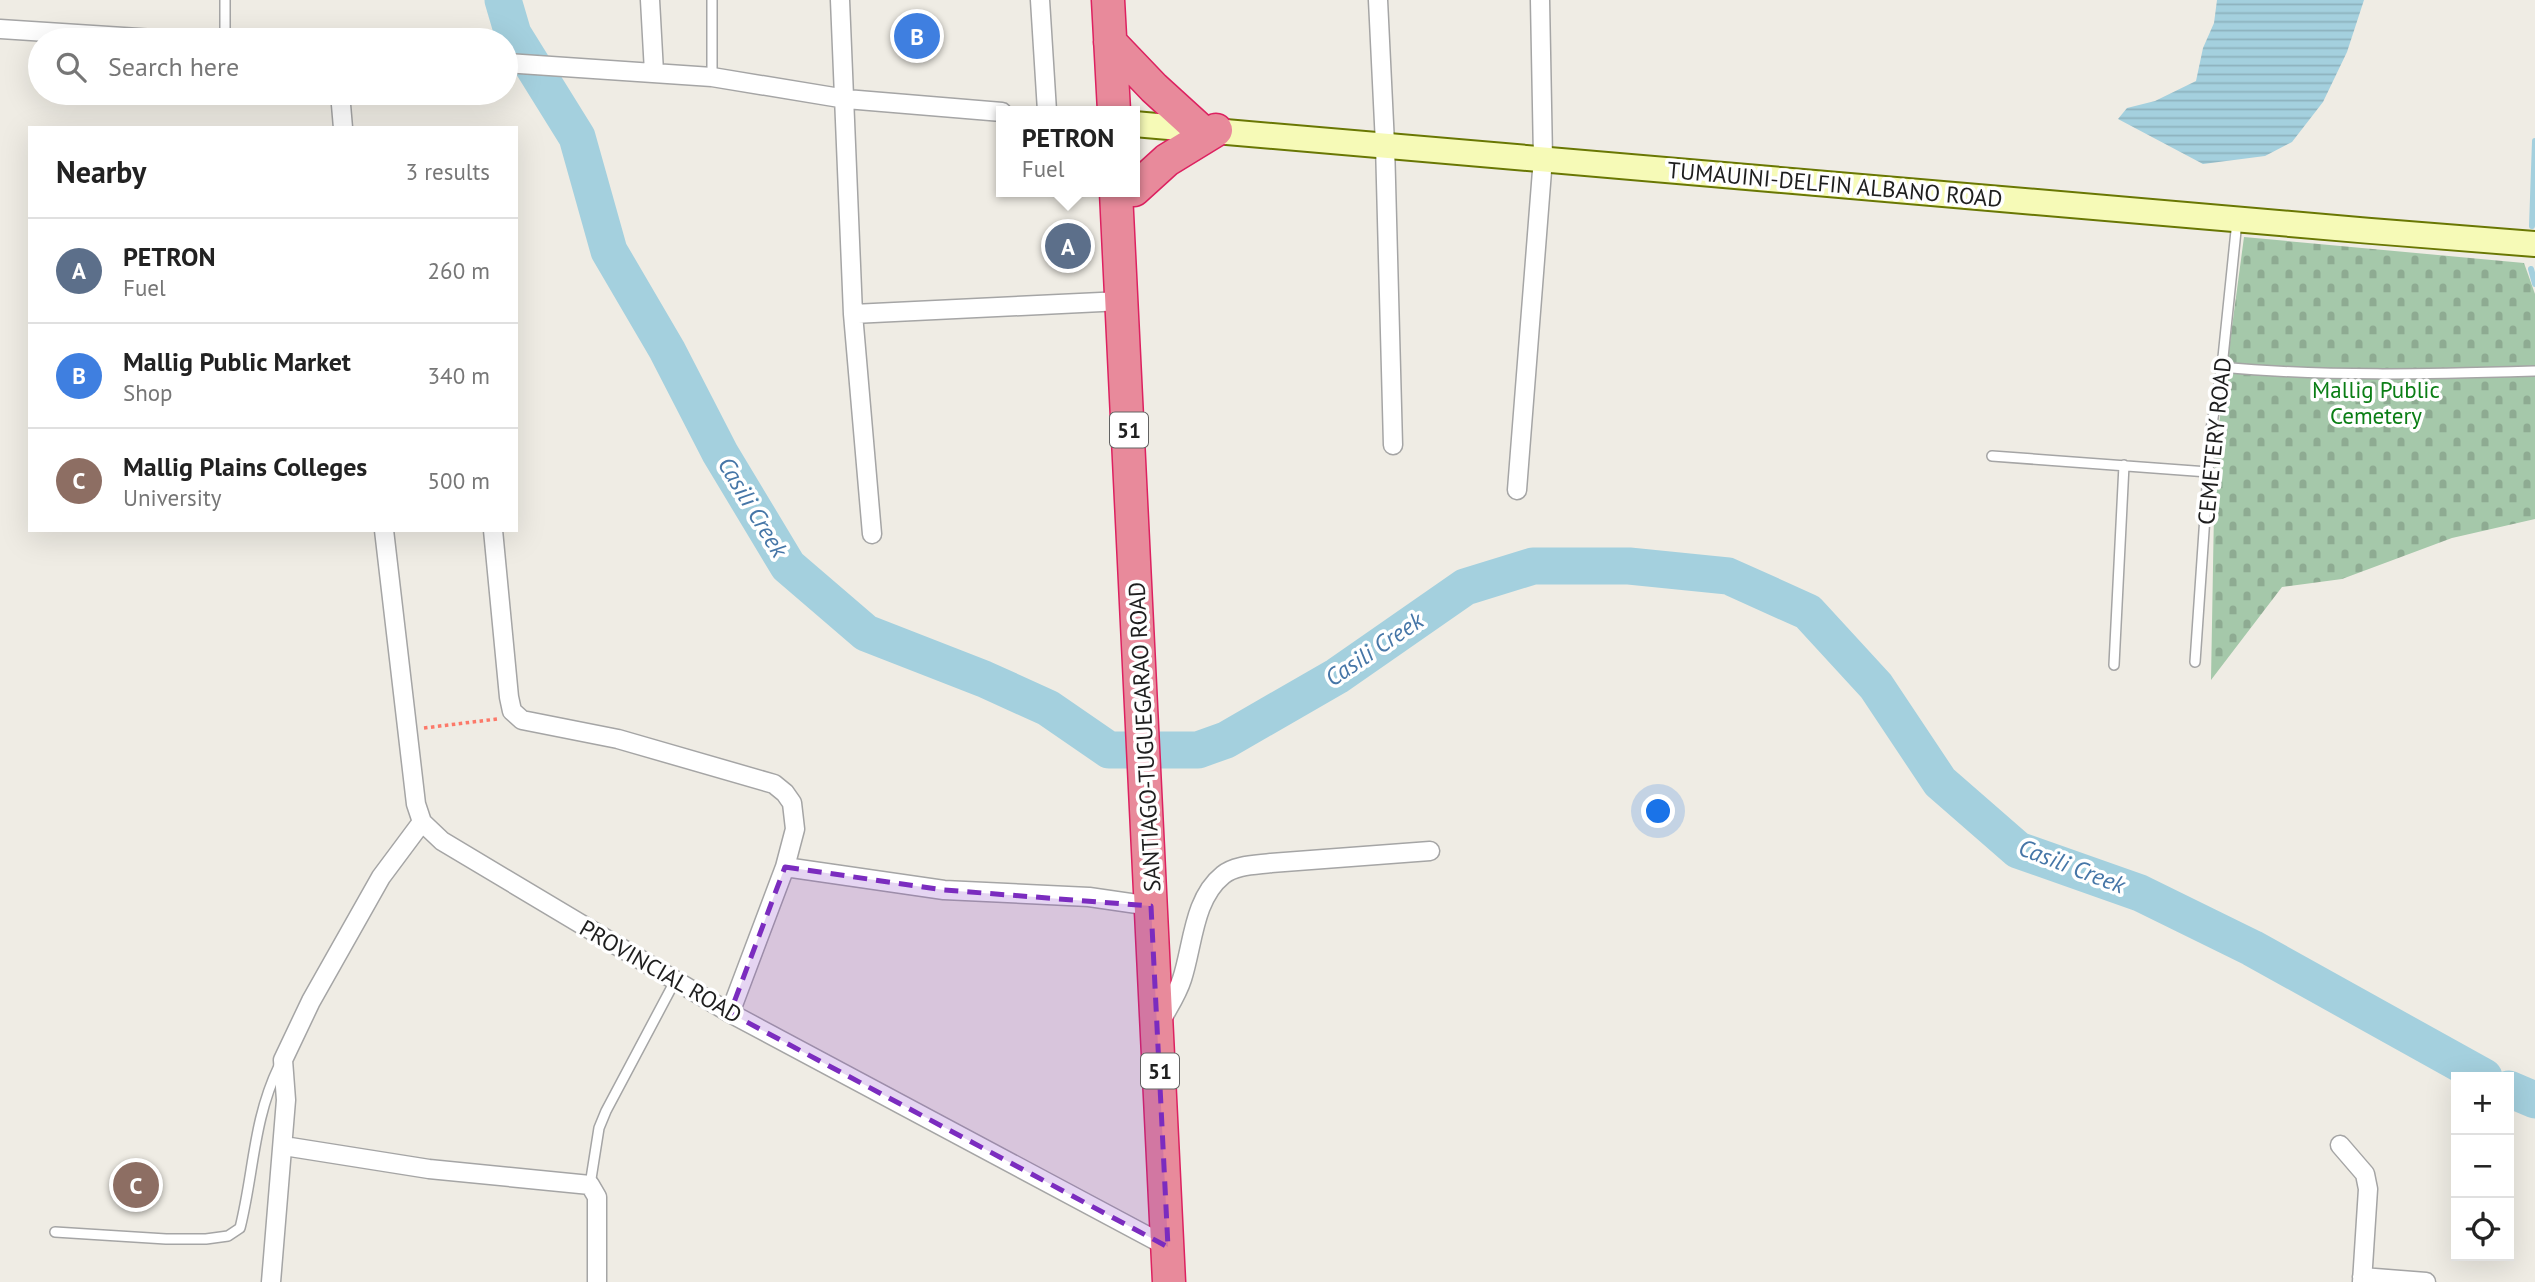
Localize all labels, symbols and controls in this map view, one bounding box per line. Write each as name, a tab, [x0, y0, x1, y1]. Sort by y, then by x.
pin: B	[894, 10, 940, 62]
search box	[28, 28, 518, 105]
icon: search	[52, 48, 90, 86]
text: Search here	[108, 50, 239, 83]
popup	[996, 106, 1140, 197]
text: PETRON	[1022, 121, 1114, 154]
text: Nearby	[56, 152, 146, 191]
text: Fuel	[1022, 154, 1064, 183]
street label: TUMAUINI-DELFIN ALBANO ROAD	[1666, 155, 2004, 213]
text: 3 results	[406, 157, 490, 186]
pin: A	[1045, 220, 1091, 272]
text: PETRON	[123, 240, 216, 273]
text: A	[72, 256, 86, 285]
text: 260 m	[428, 256, 490, 285]
text: Fuel	[123, 273, 166, 302]
text: Mallig Public Market	[123, 345, 351, 378]
street label: CEMETERY ROAD	[2191, 356, 2237, 526]
text: B	[72, 361, 86, 390]
text: 340 m	[428, 361, 490, 390]
park label: Mallig Public Cemetery	[2312, 375, 2440, 430]
text: Shop	[123, 378, 173, 407]
road number: 51	[1110, 412, 1148, 448]
text: Mallig Plains Colleges	[123, 450, 367, 483]
water label: Casili Creek	[711, 451, 796, 564]
text: C	[73, 466, 85, 495]
text: 500 m	[428, 466, 490, 495]
text: University	[123, 483, 221, 512]
street label: SANTIAGO-TUGUEGARAO ROAD	[1121, 581, 1167, 893]
water label: Casili Creek	[1319, 604, 1430, 693]
your location	[1641, 794, 1675, 828]
water label: Casili Creek	[2014, 831, 2131, 901]
street label: PROVINCIAL ROAD	[575, 913, 747, 1029]
road number: 51	[1141, 1054, 1179, 1088]
map controls	[2451, 1072, 2514, 1261]
button: +	[2451, 1072, 2514, 1135]
button: −	[2451, 1135, 2514, 1198]
pin: C	[113, 1159, 159, 1211]
button: locate	[2451, 1198, 2514, 1261]

